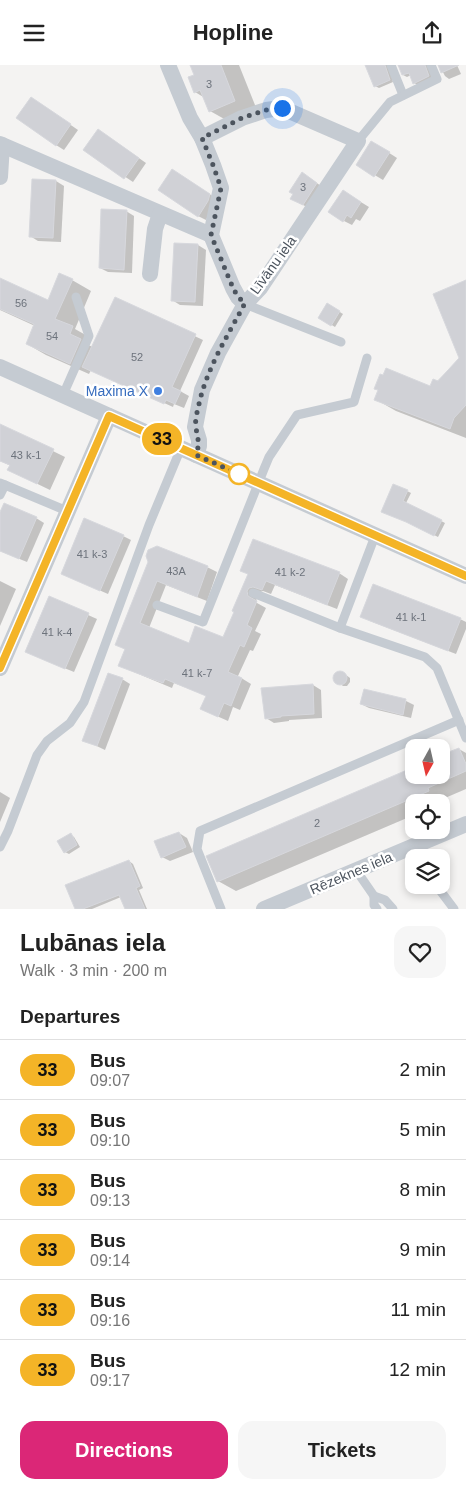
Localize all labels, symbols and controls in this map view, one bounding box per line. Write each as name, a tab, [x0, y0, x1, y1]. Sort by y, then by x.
icon: menu	[20, 19, 48, 47]
icon: share	[418, 19, 446, 47]
text: Hopline	[193, 20, 273, 45]
house number: 3	[206, 78, 212, 90]
your location	[270, 96, 295, 121]
house number: 3	[300, 181, 306, 193]
street label: Līvānu iela	[247, 233, 299, 297]
house number: 56	[15, 297, 27, 309]
house number: 54	[46, 330, 58, 342]
house number: 52	[131, 351, 143, 363]
place label: Maxima X	[86, 383, 149, 399]
marker: Maxima X	[152, 385, 164, 397]
line badge: 33	[140, 423, 184, 455]
text: 33	[152, 429, 172, 449]
house number: 43 k-1	[11, 449, 41, 461]
unlabelled marker	[228, 463, 250, 485]
house number: 41 k-3	[77, 548, 107, 560]
house number: 43A	[166, 565, 186, 577]
house number: 41 k-2	[275, 566, 305, 578]
house number: 41 k-1	[396, 611, 426, 623]
house number: 41 k-4	[42, 626, 72, 638]
house number: 41 k-7	[182, 667, 212, 679]
north arrow	[405, 739, 450, 784]
map controls	[405, 739, 450, 894]
button: locate	[405, 794, 450, 839]
house number: 2	[314, 817, 320, 829]
street label: Rēzeknes iela	[307, 848, 395, 898]
button: layers	[405, 849, 450, 894]
button: heart	[394, 926, 446, 978]
text: Lubānas iela	[20, 929, 165, 956]
text: Walk · 3 min · 200 m	[20, 962, 167, 979]
text: Departures	[20, 1006, 120, 1027]
text: Bus	[90, 1050, 126, 1071]
text: 2 min	[400, 1059, 446, 1080]
text: 33	[37, 1060, 58, 1080]
text: 09:07	[90, 1072, 130, 1089]
text: Bus	[90, 1110, 126, 1131]
text: 5 min	[400, 1119, 446, 1140]
text: 33	[37, 1120, 58, 1140]
text: 09:10	[90, 1132, 130, 1149]
text: Bus	[90, 1170, 126, 1191]
text: 8 min	[400, 1179, 446, 1200]
text: 33	[37, 1180, 58, 1200]
text: 09:13	[90, 1192, 130, 1209]
text: Bus	[90, 1230, 126, 1251]
text: 9 min	[400, 1239, 446, 1260]
text: 33	[37, 1240, 58, 1260]
text: 09:14	[90, 1252, 130, 1269]
text: Bus	[90, 1290, 126, 1311]
text: 11 min	[390, 1299, 446, 1320]
text: 33	[37, 1300, 58, 1320]
text: 09:16	[90, 1312, 130, 1329]
text: Bus	[90, 1350, 126, 1371]
text: 12 min	[389, 1359, 446, 1380]
text: 33	[37, 1360, 58, 1380]
text: 09:17	[90, 1372, 130, 1389]
button: Directions	[20, 1421, 228, 1479]
button: Tickets	[238, 1421, 446, 1479]

